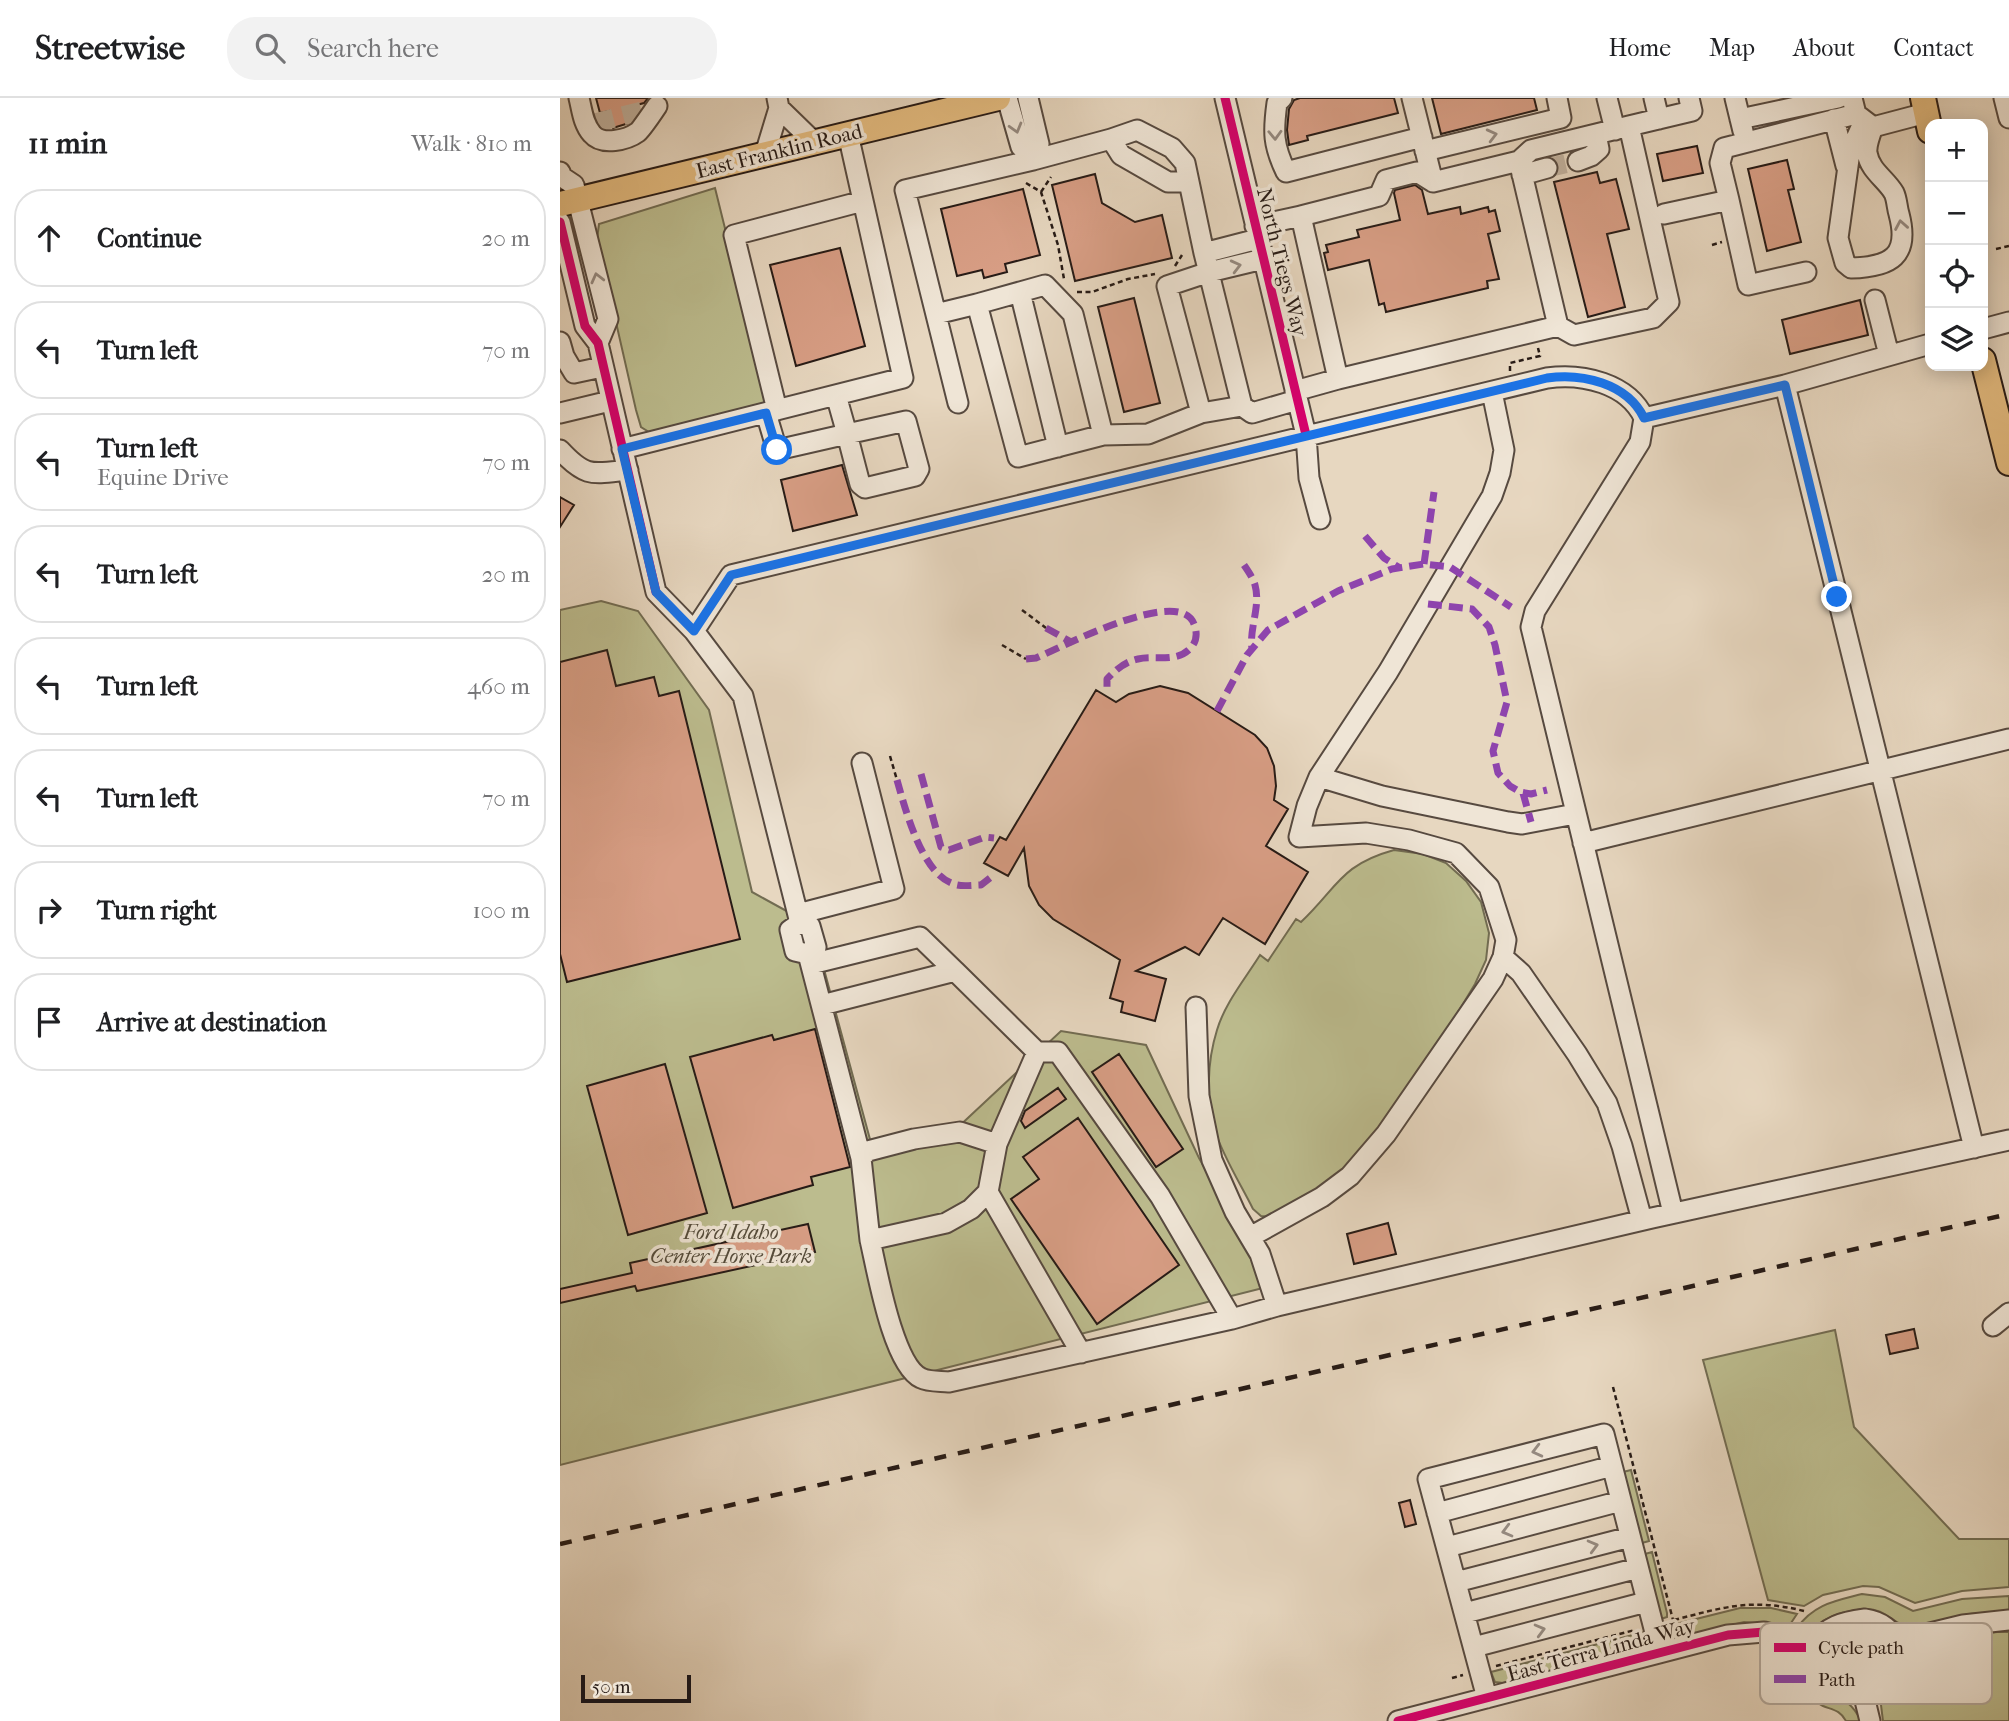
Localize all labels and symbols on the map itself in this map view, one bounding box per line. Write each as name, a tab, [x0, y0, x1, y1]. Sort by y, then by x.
street label: East Franklin Road	[693, 119, 865, 183]
one-way arrow	[1007, 122, 1022, 134]
one-way arrow	[1486, 129, 1498, 143]
one-way arrow	[1267, 130, 1282, 141]
street label: North Tiegs Way	[1252, 185, 1312, 340]
one-way arrow	[1894, 219, 1909, 231]
one-way arrow	[1230, 260, 1242, 274]
one-way arrow	[591, 272, 605, 284]
route start	[761, 434, 792, 465]
route end	[1821, 581, 1852, 612]
park label: Ford Idaho Center Horse Park	[650, 1220, 812, 1268]
one-way arrow	[1532, 1443, 1544, 1457]
one-way arrow	[1501, 1523, 1513, 1537]
one-way arrow	[1587, 1540, 1599, 1554]
street label: East Terra Linda Way	[1504, 1613, 1698, 1687]
legend	[1760, 1623, 1992, 1704]
one-way arrow	[1534, 1624, 1546, 1638]
text: Cycle path	[1818, 1637, 1904, 1659]
text: Path	[1818, 1669, 1856, 1691]
scale bar	[581, 1672, 691, 1704]

